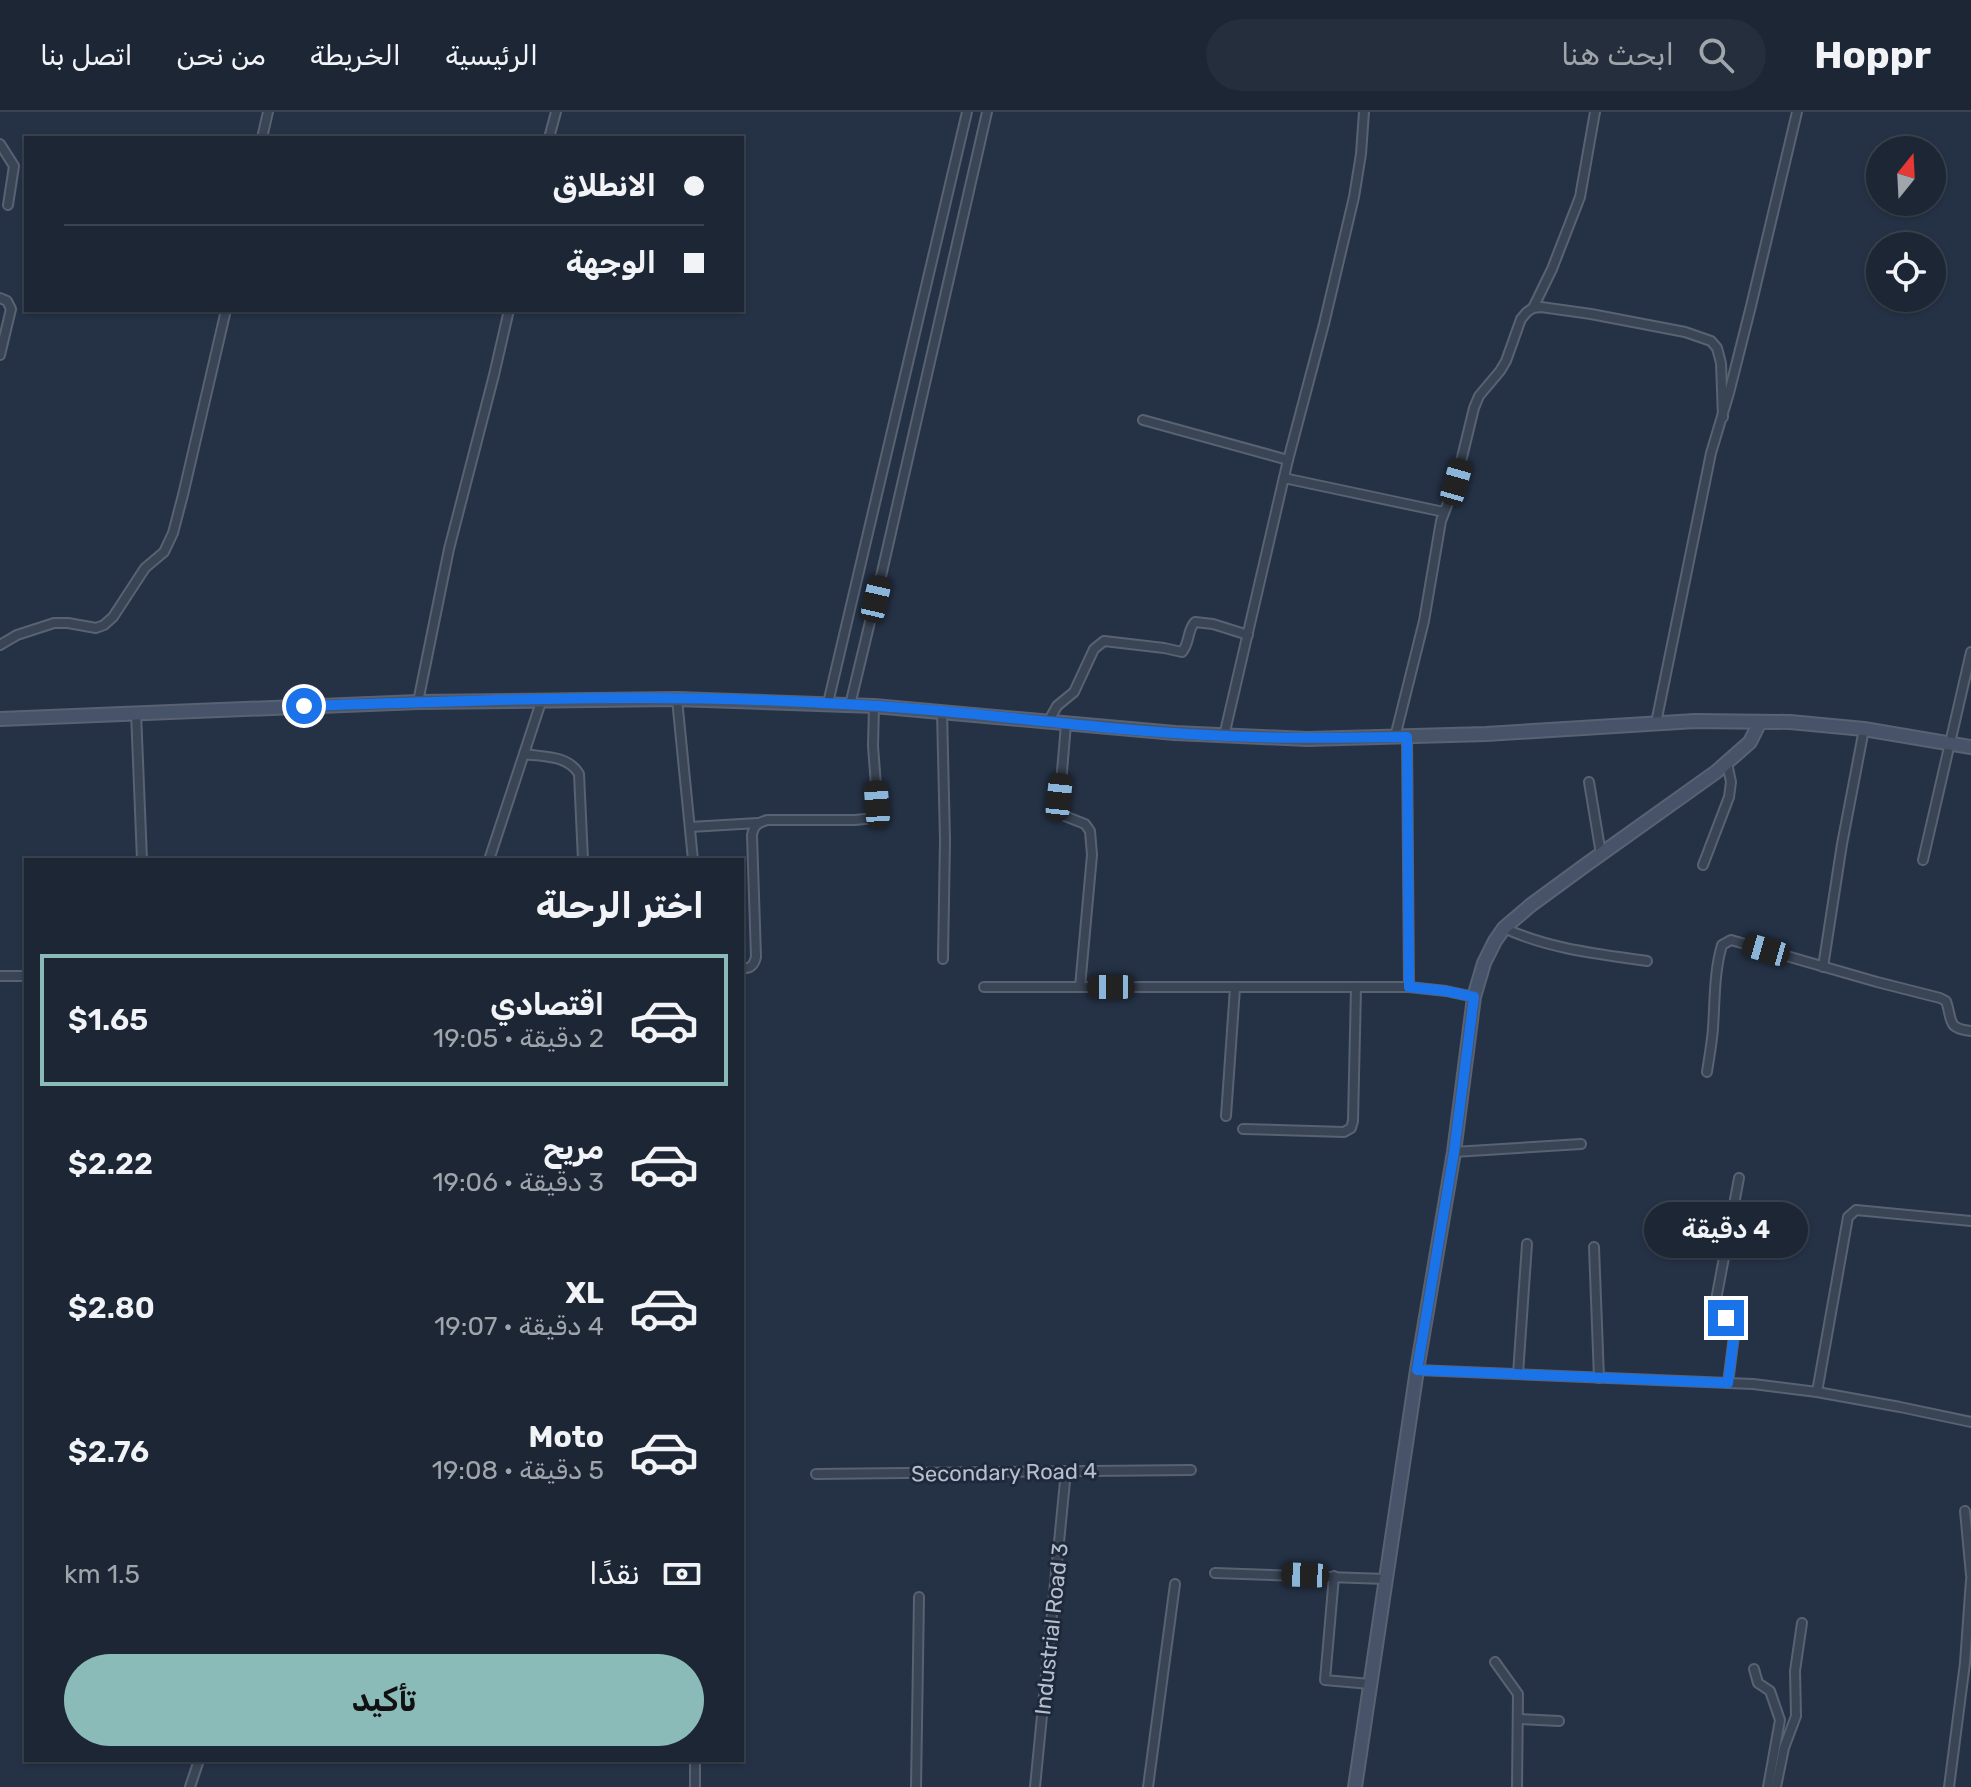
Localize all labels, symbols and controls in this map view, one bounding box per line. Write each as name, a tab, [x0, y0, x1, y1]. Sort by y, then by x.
search box	[1206, 19, 1766, 91]
text: Hoppr	[1814, 32, 1931, 78]
icon: search	[1694, 33, 1738, 77]
text: ابحث هنا	[1561, 37, 1674, 73]
text: اتصل بنا	[40, 39, 133, 72]
text: من نحن	[177, 39, 266, 72]
text: الخريطة	[310, 39, 401, 72]
text: الرئيسية	[445, 39, 538, 72]
north arrow	[1866, 136, 1946, 216]
map controls	[1866, 136, 1946, 312]
text: الانطلاق	[552, 168, 656, 204]
button: locate	[1866, 232, 1946, 312]
text: الوجهة	[566, 245, 656, 281]
car	[1438, 456, 1474, 508]
car	[859, 573, 893, 625]
route start	[286, 688, 322, 724]
car	[1045, 772, 1073, 822]
car	[863, 779, 891, 829]
text: اختر الرحلة	[536, 884, 704, 927]
car	[1740, 932, 1792, 968]
car	[1087, 975, 1135, 999]
icon: car	[628, 984, 700, 1056]
text: اقتصادي	[490, 987, 604, 1023]
text: $1.65	[68, 1002, 148, 1038]
text: 2 دقيقة · 19:05	[433, 1023, 604, 1054]
icon: car	[628, 1128, 700, 1200]
text: مريح	[543, 1131, 604, 1167]
text: $2.22	[68, 1146, 153, 1182]
text: 3 دقيقة · 19:06	[432, 1167, 604, 1198]
callout: 4 دقيقة	[1644, 1202, 1808, 1258]
text: 4 دقيقة	[1682, 1214, 1770, 1245]
icon: car	[628, 1272, 700, 1344]
text: XL	[565, 1275, 604, 1311]
text: $2.80	[68, 1290, 155, 1326]
route end	[1708, 1300, 1744, 1336]
text: 4 دقيقة · 19:07	[434, 1311, 604, 1342]
icon: car	[628, 1416, 700, 1488]
text: Moto	[529, 1419, 604, 1455]
text: $2.76	[68, 1434, 149, 1470]
text: 5 دقيقة · 19:08	[432, 1455, 604, 1486]
street label: Secondary Road 4	[911, 1457, 1097, 1488]
street label: Industrial Road 3	[1029, 1542, 1074, 1716]
icon: cash	[660, 1552, 704, 1596]
text: نقدًا	[589, 1556, 640, 1592]
text: 1.5 km	[64, 1559, 140, 1590]
car	[1281, 1562, 1329, 1588]
button: تأكيد	[64, 1654, 704, 1746]

